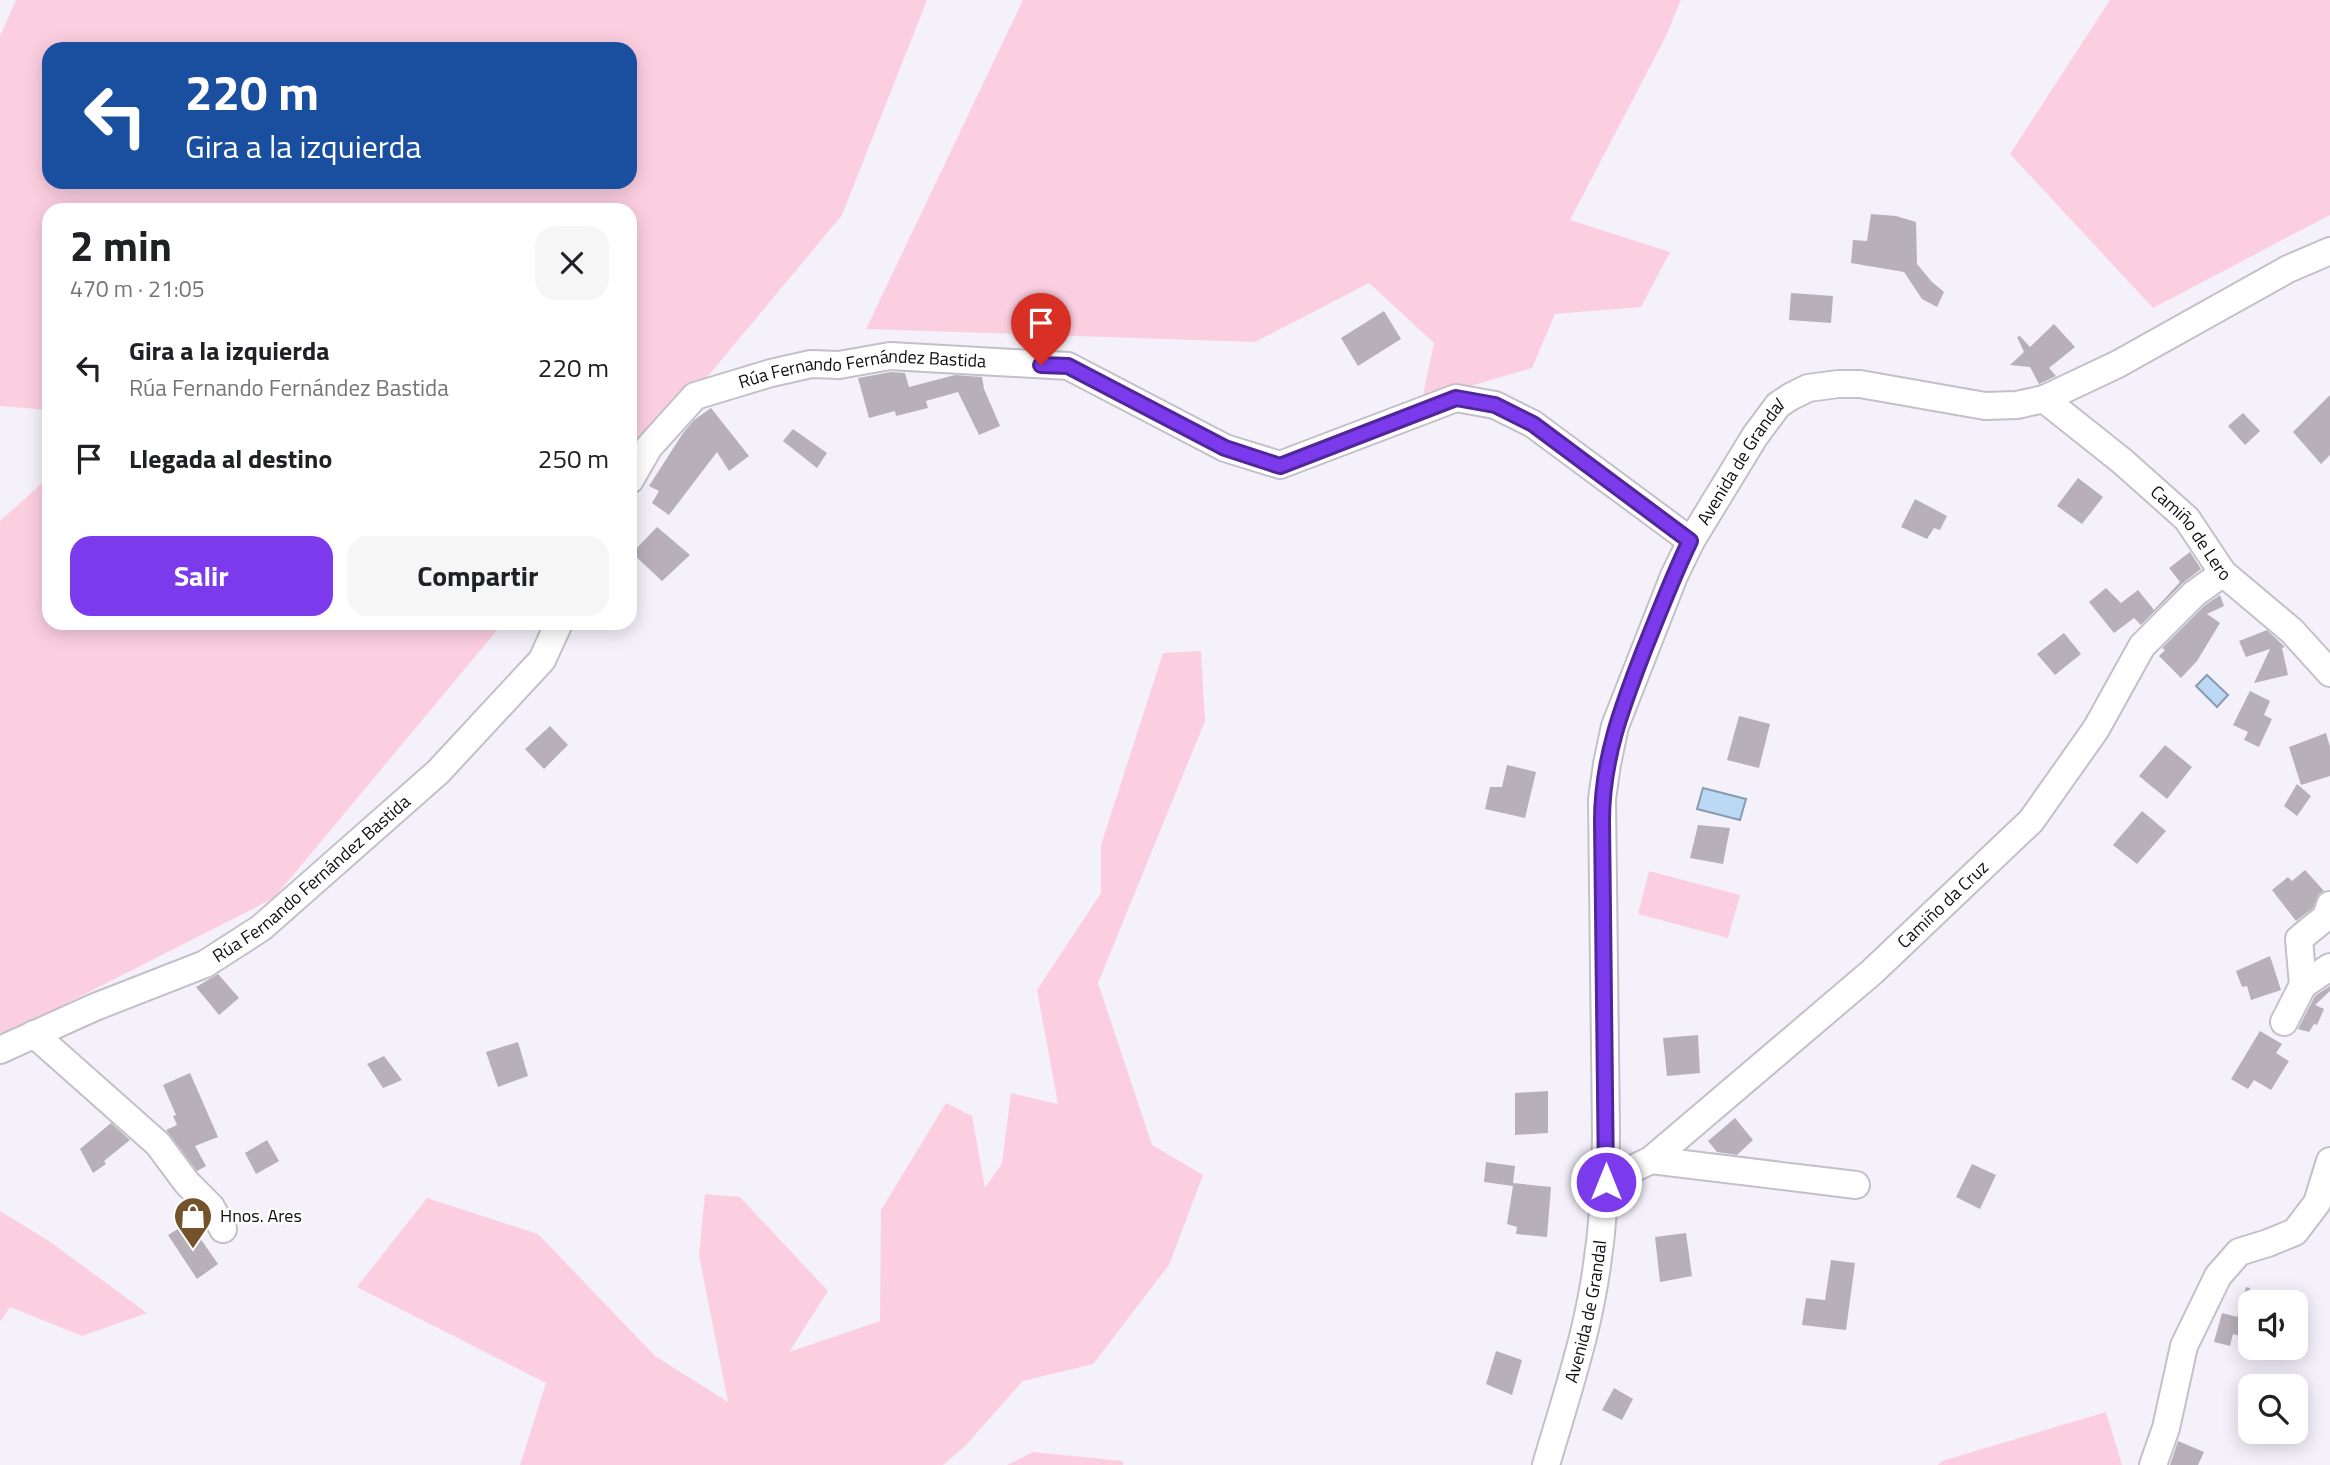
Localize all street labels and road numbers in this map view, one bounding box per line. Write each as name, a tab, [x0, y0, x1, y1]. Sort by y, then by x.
street label: Rúa Fernando Fernández Bastida	[735, 342, 987, 395]
street label: Avenida de Grandal	[1690, 391, 1789, 530]
street label: Camiño de Lero	[2145, 478, 2237, 587]
street label: Rúa Fernando Fernández Bastida	[207, 788, 416, 969]
street label: Camiño da Cruz	[1891, 854, 1994, 954]
street label: Avenida de Grandal	[1557, 1238, 1613, 1386]

